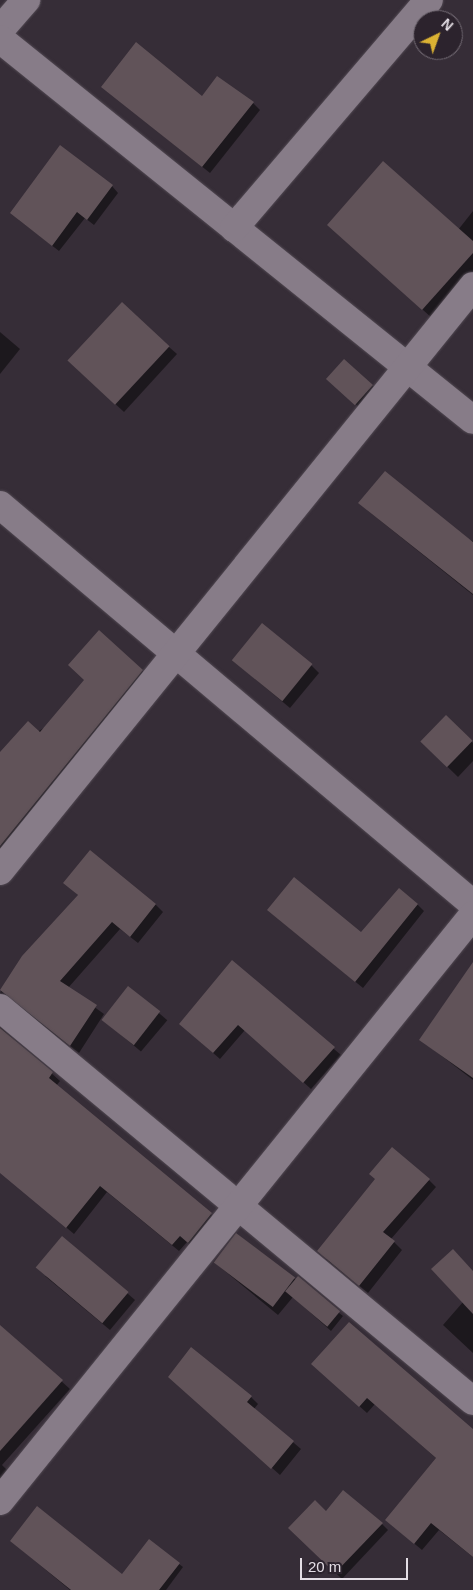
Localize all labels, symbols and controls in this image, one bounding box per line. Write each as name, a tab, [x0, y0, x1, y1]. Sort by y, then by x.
north arrow	[413, 10, 463, 60]
text: N	[438, 15, 456, 34]
scale bar	[303, 1548, 410, 1580]
text: 20 m	[308, 1558, 341, 1575]

